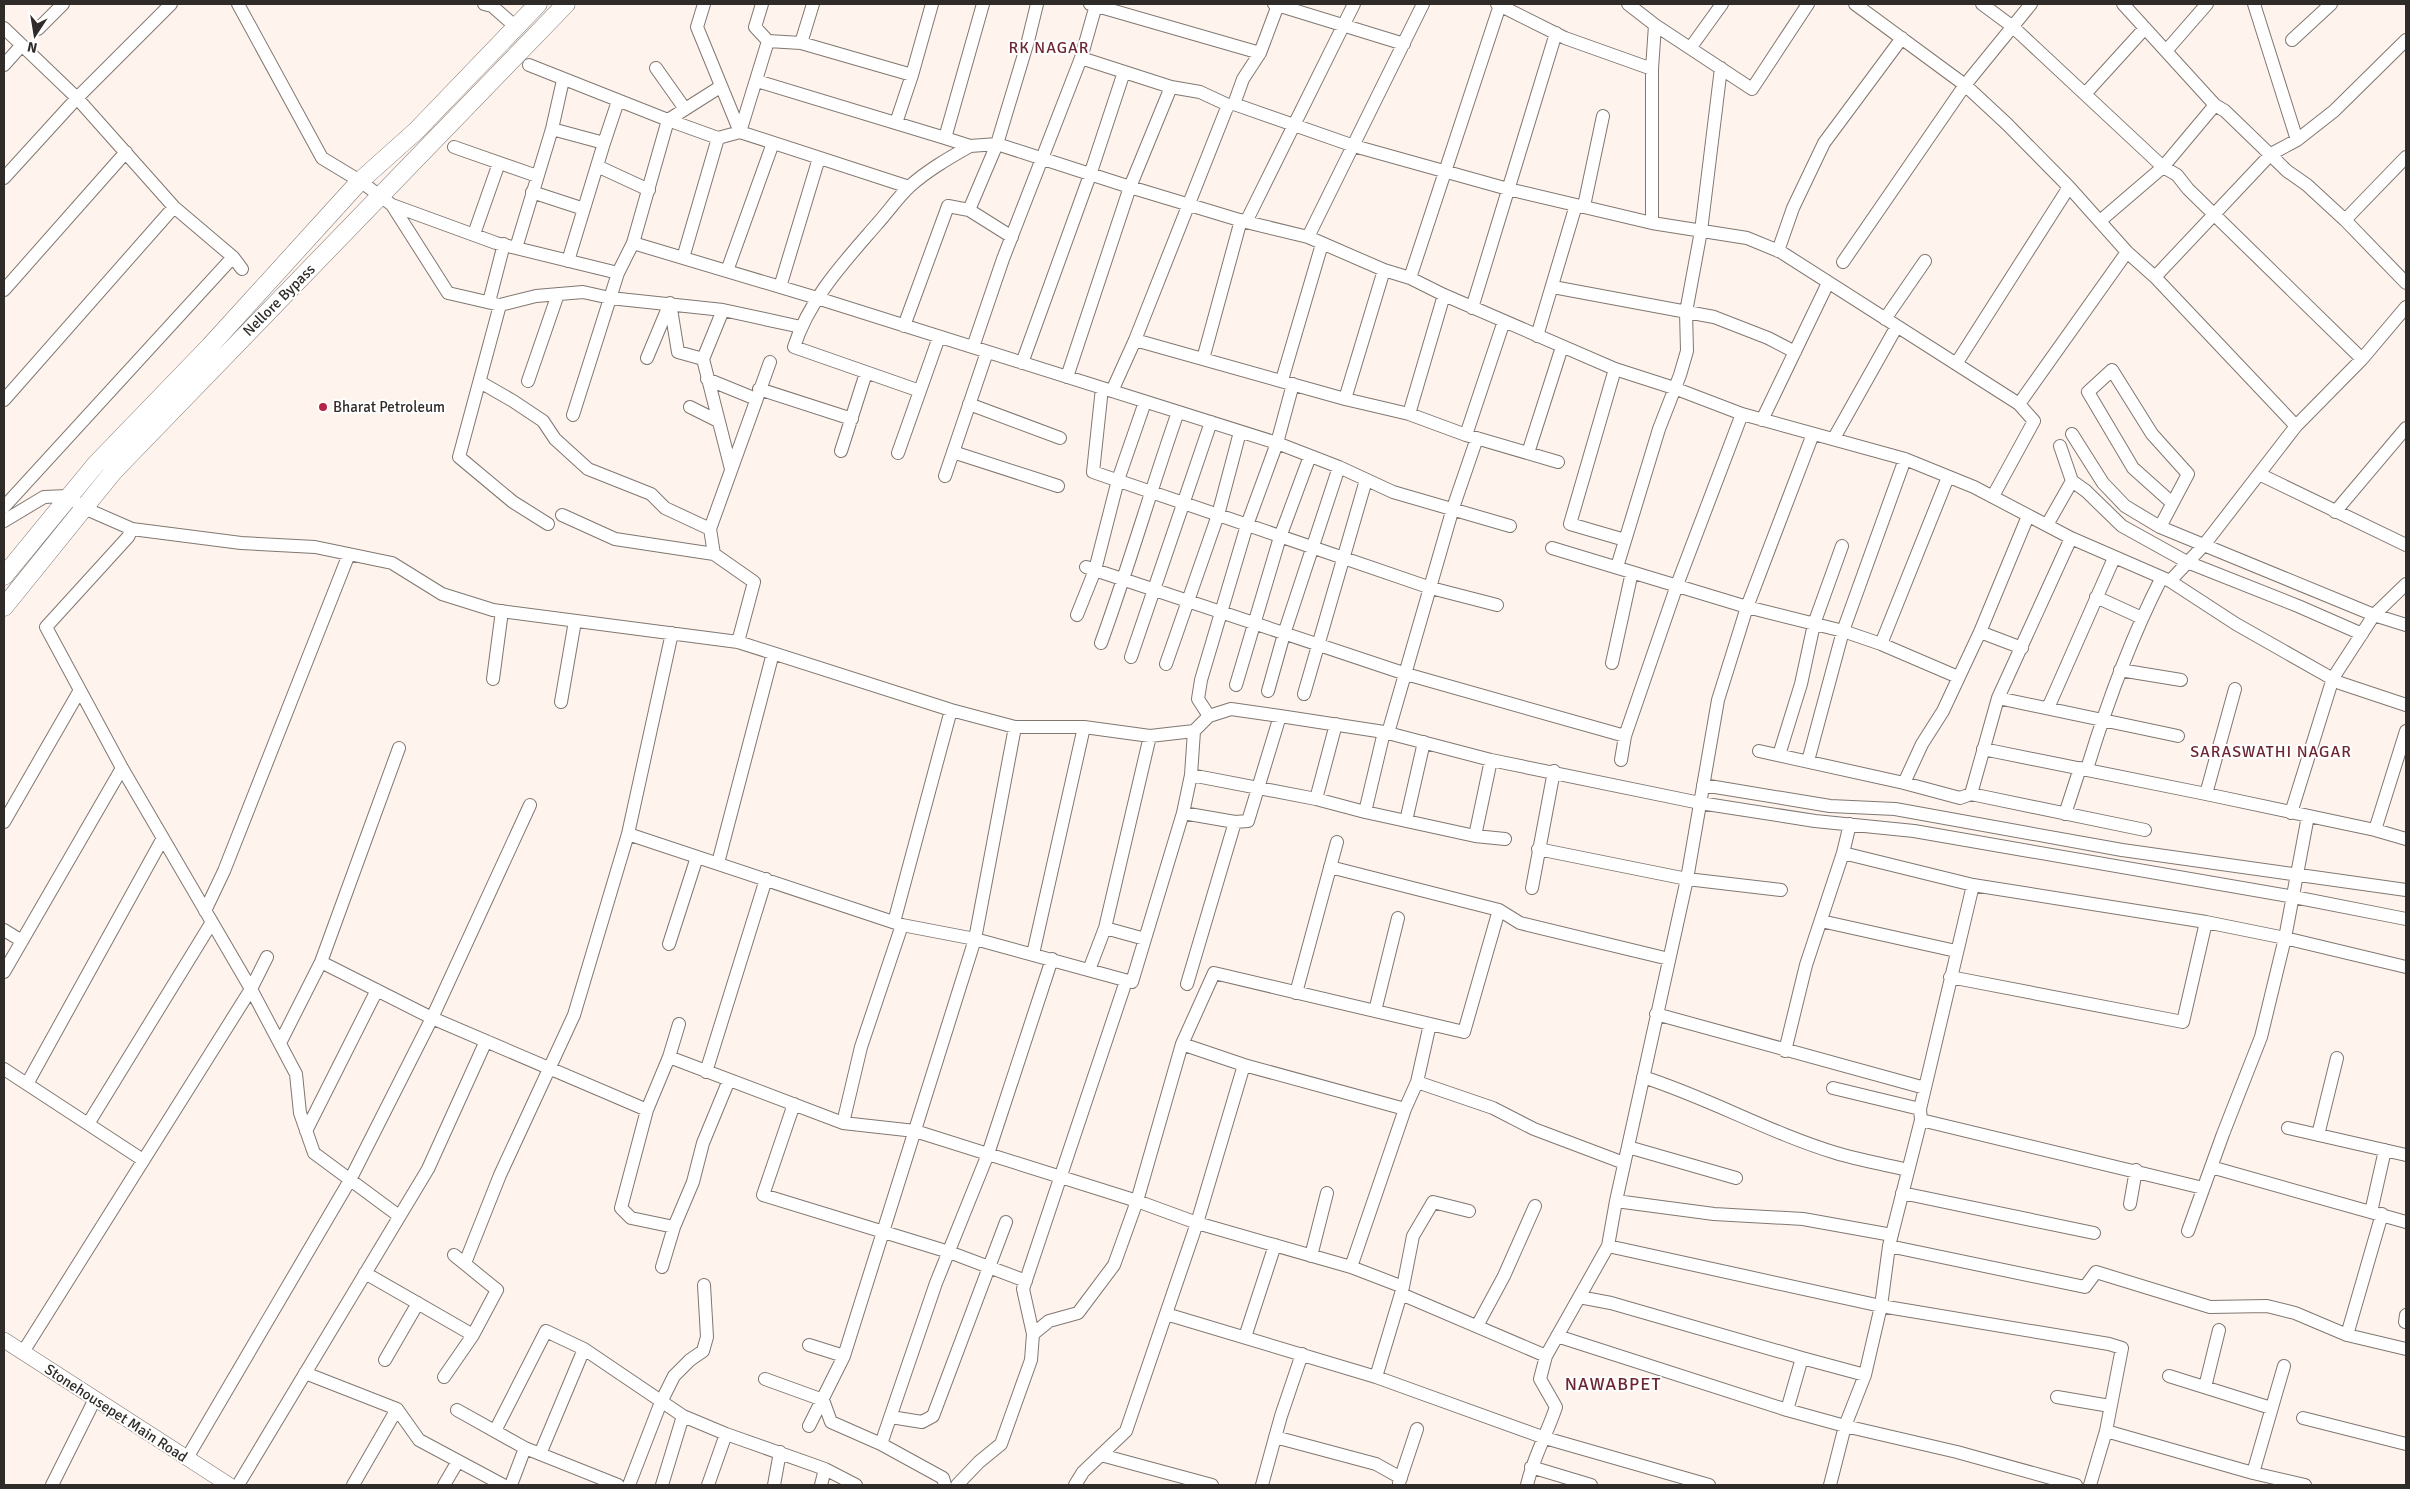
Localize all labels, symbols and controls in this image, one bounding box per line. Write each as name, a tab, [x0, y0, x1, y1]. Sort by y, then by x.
north arrow	[10, 10, 60, 60]
text: N	[26, 38, 39, 57]
district label: RK NAGAR	[1009, 38, 1089, 58]
street label: Nellore Bypass	[239, 260, 319, 340]
place label: Bharat Petroleum	[333, 398, 445, 416]
marker: Bharat Petroleum	[317, 401, 329, 413]
district label: SARASWATHI NAGAR	[2190, 742, 2352, 762]
street label: Stonehousepet Main Road	[41, 1360, 191, 1466]
district label: NAWABPET	[1565, 1373, 1661, 1395]

